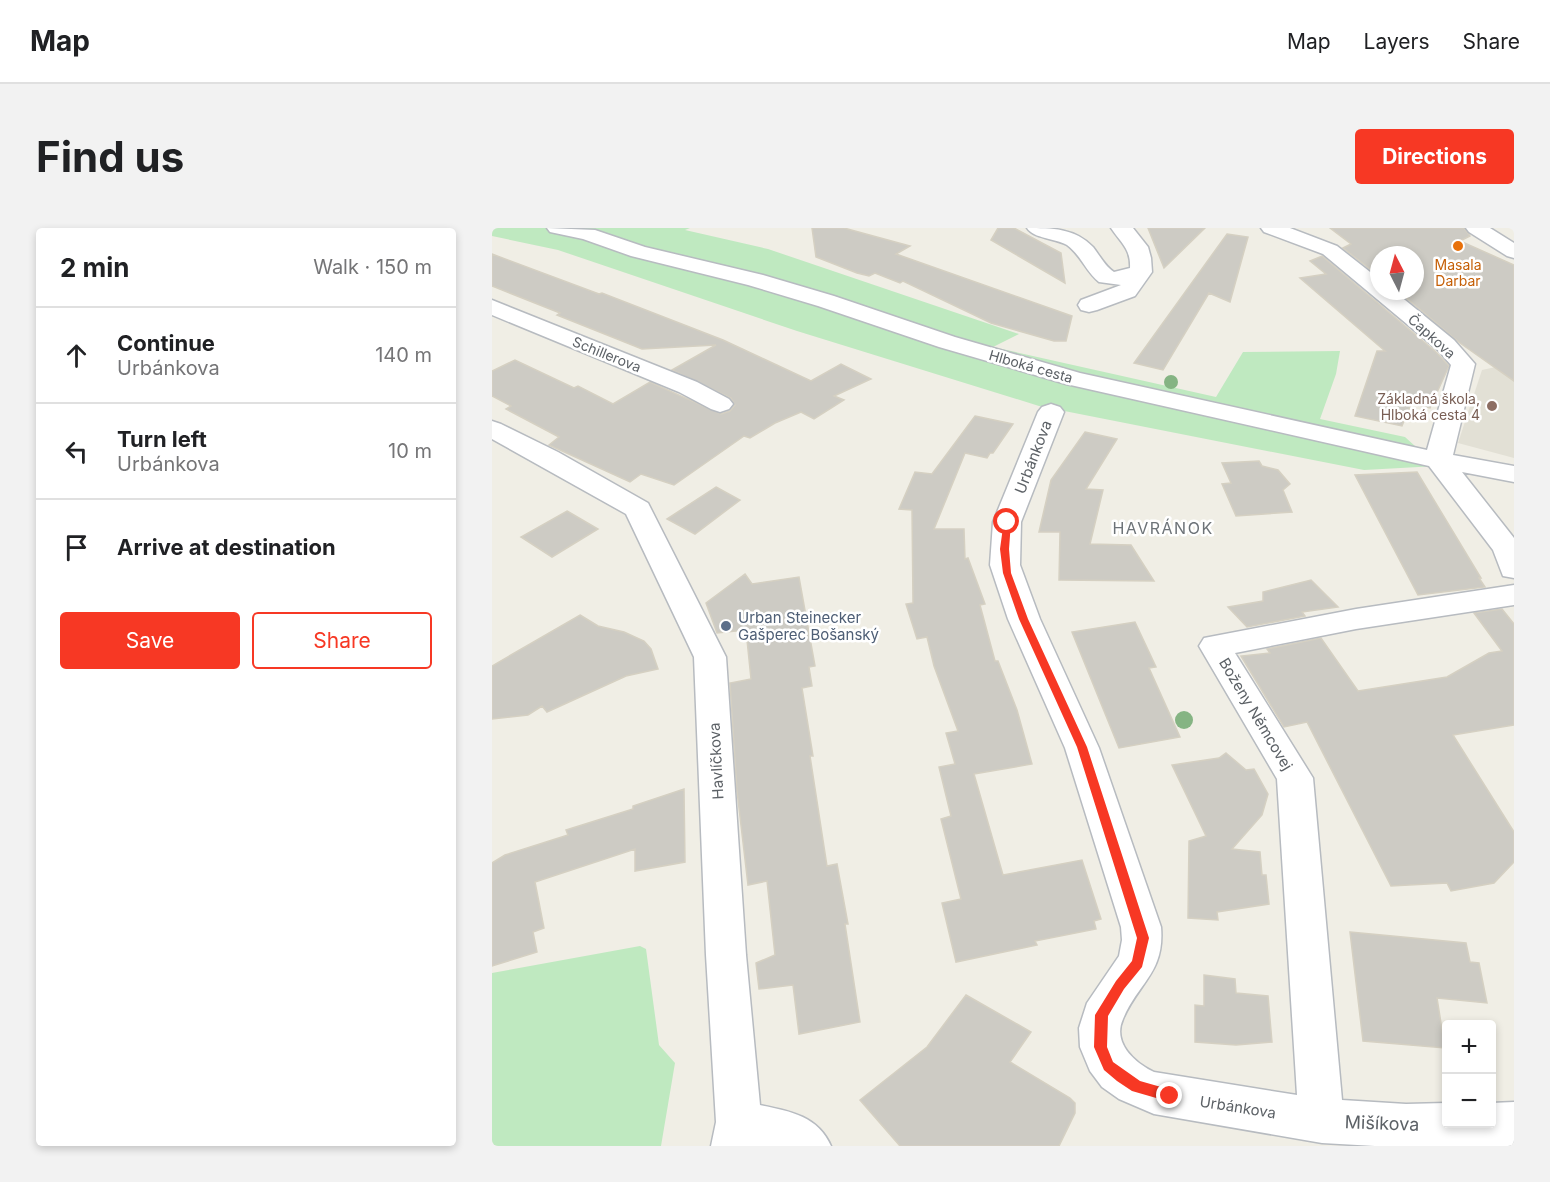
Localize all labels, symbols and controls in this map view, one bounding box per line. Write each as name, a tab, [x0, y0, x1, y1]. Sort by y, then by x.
text: Map	[30, 24, 90, 58]
text: Map	[1287, 29, 1331, 54]
text: Layers	[1364, 29, 1430, 54]
text: Share	[1463, 29, 1520, 54]
button: Directions	[1355, 129, 1514, 184]
text: Find us	[36, 131, 184, 182]
marker: Masala Darbar	[1451, 239, 1465, 253]
north arrow	[1370, 246, 1424, 300]
text: 2 min	[60, 252, 130, 283]
text: Walk · 150 m	[313, 255, 432, 279]
place label: Masala Darbar	[1434, 256, 1482, 289]
street label: Čapkova	[1405, 310, 1459, 362]
text: Continue	[117, 330, 215, 356]
street label: Schillerova	[570, 333, 644, 375]
icon: ahead	[60, 339, 93, 372]
text: 140 m	[375, 343, 432, 367]
street label: Hlboká cesta	[987, 346, 1075, 386]
text: Urbánkova	[117, 356, 220, 380]
place label: Základná škola, Hlboká cesta 4	[1377, 390, 1480, 423]
marker: Základná škola, Hlboká cesta 4	[1485, 399, 1499, 413]
street label: Urbánkova	[1010, 418, 1056, 496]
text: Turn left	[117, 426, 207, 452]
icon: left	[60, 435, 93, 468]
text: 10 m	[388, 439, 432, 463]
text: Urbánkova	[117, 452, 220, 476]
route start	[993, 508, 1019, 534]
district label: HAVRÁNOK	[1112, 518, 1214, 538]
icon: arrive	[60, 531, 93, 564]
text: Arrive at destination	[117, 534, 336, 560]
place label: Urban Steinecker Gašperec Bošanský	[738, 608, 880, 644]
button: Save	[60, 612, 240, 669]
button: Share	[252, 612, 432, 669]
marker: Urban Steinecker Gašperec Bošanský	[719, 619, 733, 633]
street label: Boženy Němcovej	[1215, 654, 1297, 774]
street label: Havlíčkova	[704, 722, 728, 800]
map controls	[1442, 1020, 1496, 1128]
button: +	[1442, 1020, 1496, 1074]
button: −	[1442, 1074, 1496, 1128]
route end	[1156, 1082, 1182, 1108]
street label: Urbánkova	[1198, 1092, 1278, 1122]
street label: Mišíkova	[1344, 1111, 1420, 1135]

